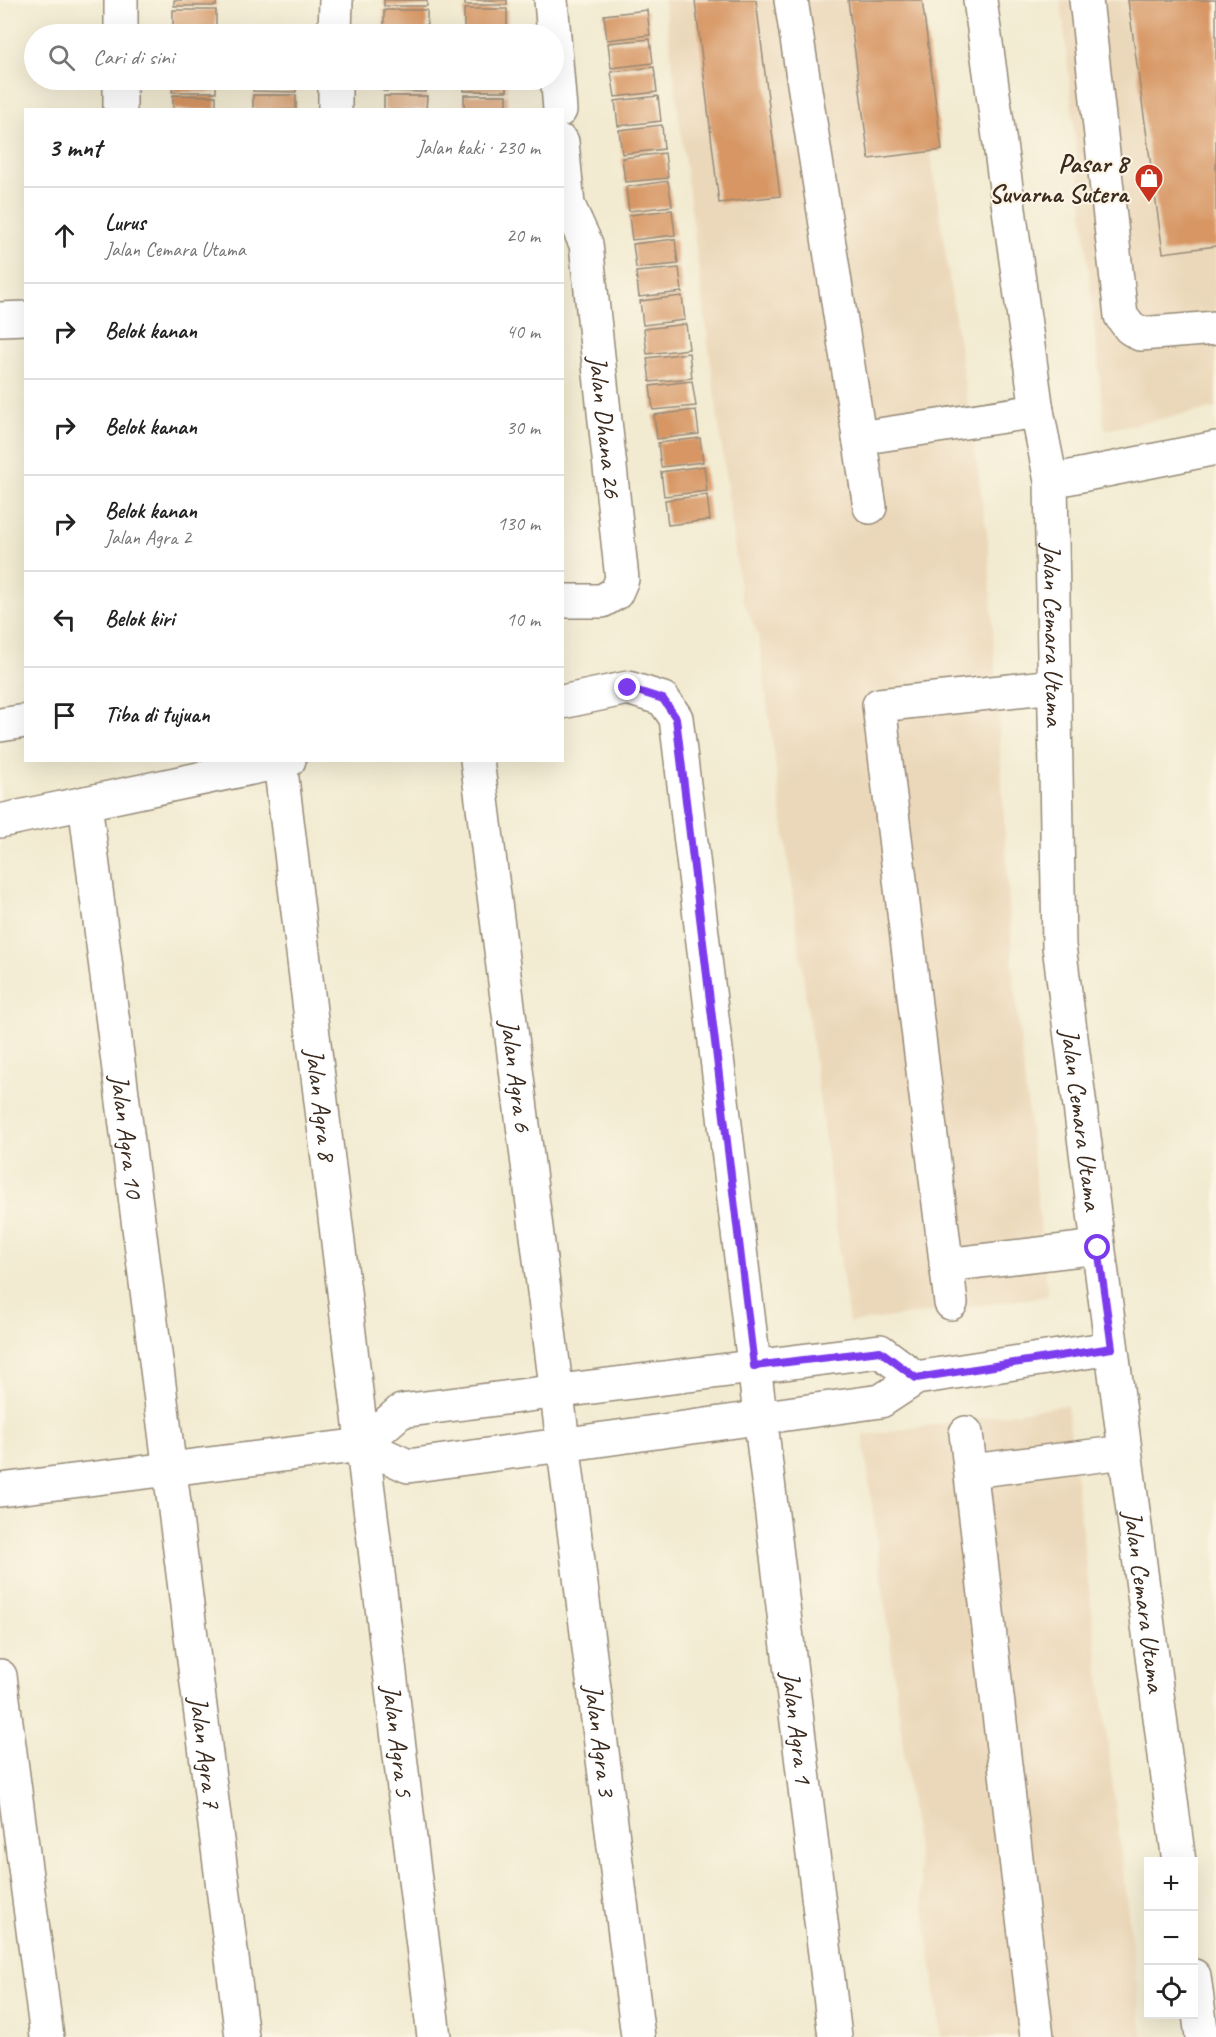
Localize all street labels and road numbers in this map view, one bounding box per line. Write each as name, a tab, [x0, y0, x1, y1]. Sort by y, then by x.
street label: Jalan Dhana 26	[581, 352, 629, 501]
street label: Jalan Cemara Utama	[1035, 541, 1071, 728]
street label: Jalan Agra 6	[493, 1016, 540, 1135]
street label: Jalan Cemara Utama	[1053, 1025, 1110, 1214]
street label: Jalan Agra 8	[298, 1045, 344, 1165]
street label: Jalan Agra 10	[102, 1071, 151, 1202]
street label: Jalan Cemara Utama	[1116, 1507, 1173, 1696]
street label: Jalan Agra 1	[774, 1668, 820, 1787]
street label: Jalan Agra 5	[374, 1681, 421, 1800]
street label: Jalan Agra 3	[576, 1681, 624, 1800]
street label: Jalan Agra 7	[182, 1693, 229, 1811]

